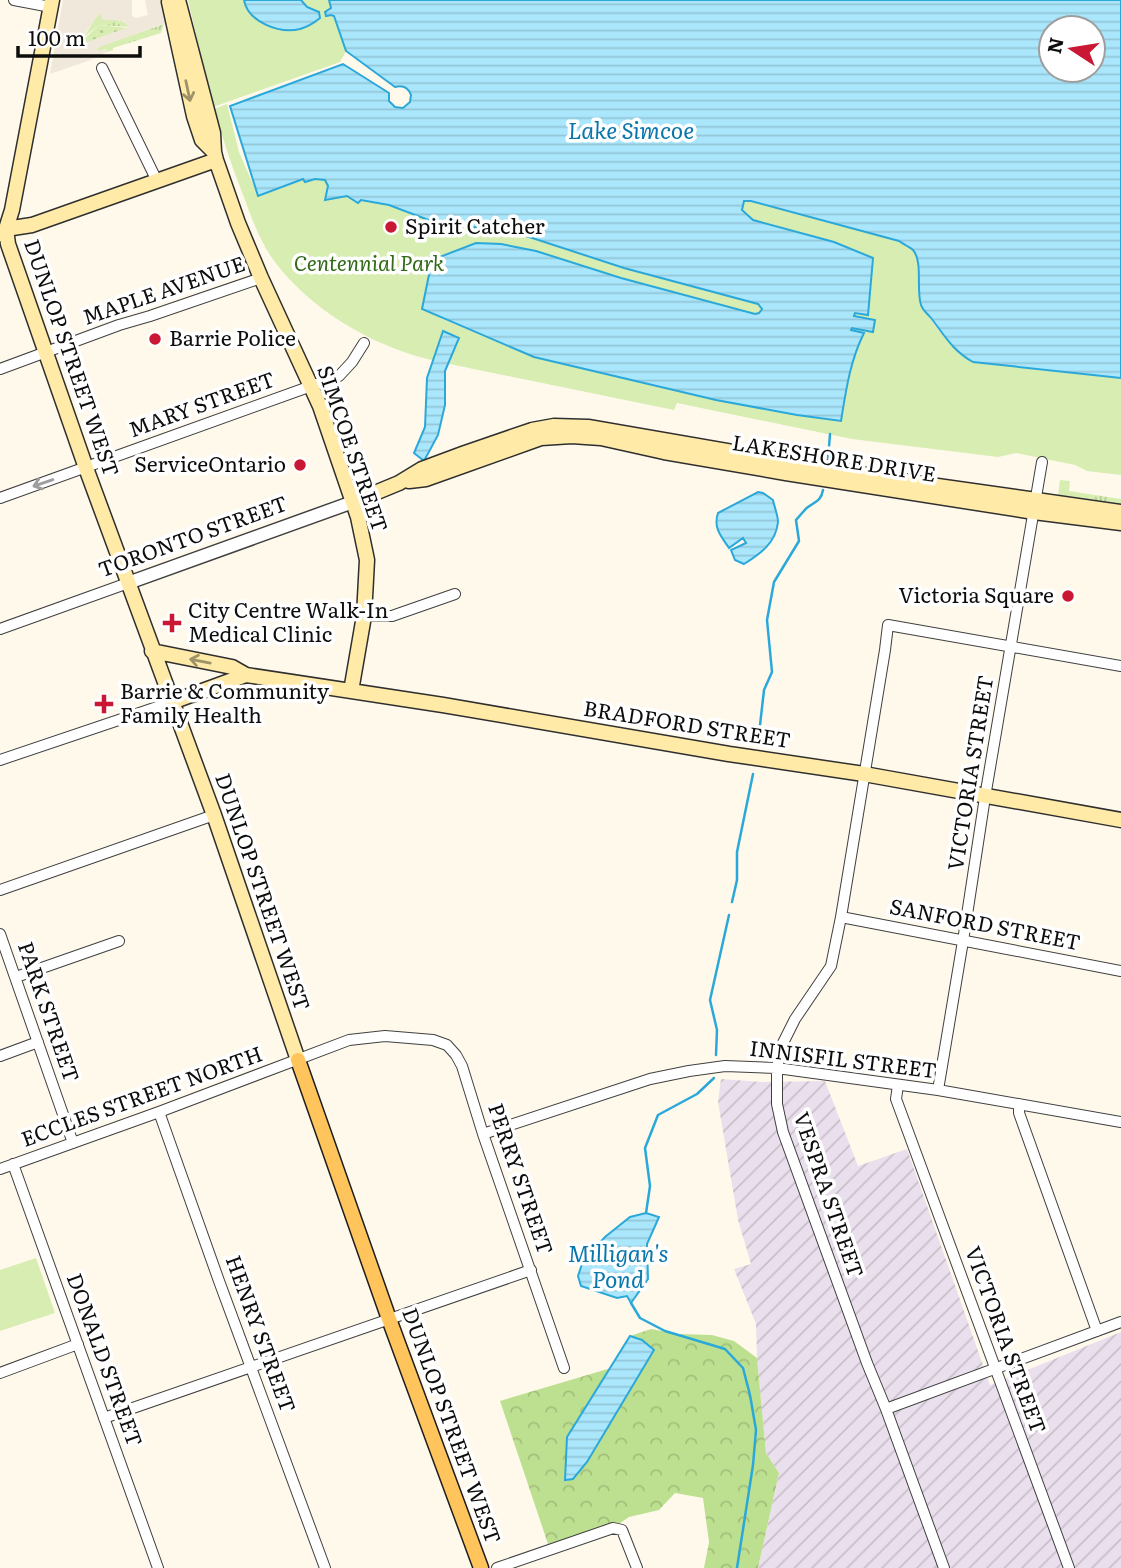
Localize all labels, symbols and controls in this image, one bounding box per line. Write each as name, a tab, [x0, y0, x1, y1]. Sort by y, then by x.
scale bar	[18, 14, 140, 58]
north arrow	[1037, 14, 1107, 84]
text: 100 m	[28, 21, 85, 52]
text: N	[1039, 34, 1070, 56]
one-way arrow	[182, 79, 196, 102]
water label: Lake Simcoe	[568, 112, 694, 146]
place label: Spirit Catcher	[405, 209, 545, 240]
marker: Spirit Catcher	[383, 219, 399, 235]
street label: DUNLOP STREET WEST	[18, 234, 129, 480]
street label: MAPLE AVENUE	[78, 246, 249, 331]
park label: Centennial Park	[294, 246, 445, 277]
place label: Barrie Police	[169, 321, 296, 352]
marker: Barrie Police	[147, 331, 163, 347]
street label: SIMCOE STREET	[311, 361, 397, 536]
street label: MARY STREET	[124, 362, 279, 443]
street label: LAKESHORE DRIVE	[730, 425, 938, 488]
place label: ServiceOntario	[134, 447, 286, 478]
marker: ServiceOntario	[292, 457, 308, 473]
one-way arrow	[32, 477, 54, 490]
street label: TORONTO STREET	[93, 486, 291, 583]
place label: Victoria Square	[898, 578, 1054, 609]
marker: Victoria Square	[1060, 588, 1076, 604]
place label: City Centre Walk-In Medical Clinic	[188, 593, 389, 648]
marker: City Centre Walk-In Medical Clinic	[162, 613, 182, 633]
one-way arrow	[189, 653, 212, 667]
street label: VICTORIA STREET	[938, 673, 999, 873]
place label: Barrie & Community Family Health	[120, 674, 330, 729]
street label: BRADFORD STREET	[582, 691, 793, 754]
marker: Barrie & Community Family Health	[94, 694, 114, 714]
street label: DUNLOP STREET WEST	[209, 768, 320, 1014]
street label: SANFORD STREET	[887, 889, 1084, 956]
street label: PARK STREET	[12, 937, 89, 1086]
street label: INNISFIL STREET	[748, 1031, 939, 1084]
street label: ECCLES STREET NORTH	[16, 1037, 266, 1153]
street label: PERRY STREET	[482, 1098, 563, 1258]
street label: VESPRA STREET	[787, 1107, 873, 1281]
water label: Milligan's Pond	[568, 1235, 668, 1295]
street label: VICTORIA STREET	[959, 1241, 1056, 1437]
street label: HENRY STREET	[219, 1250, 305, 1416]
street label: DONALD STREET	[61, 1268, 152, 1450]
street label: DUNLOP STREET WEST	[396, 1303, 511, 1547]

